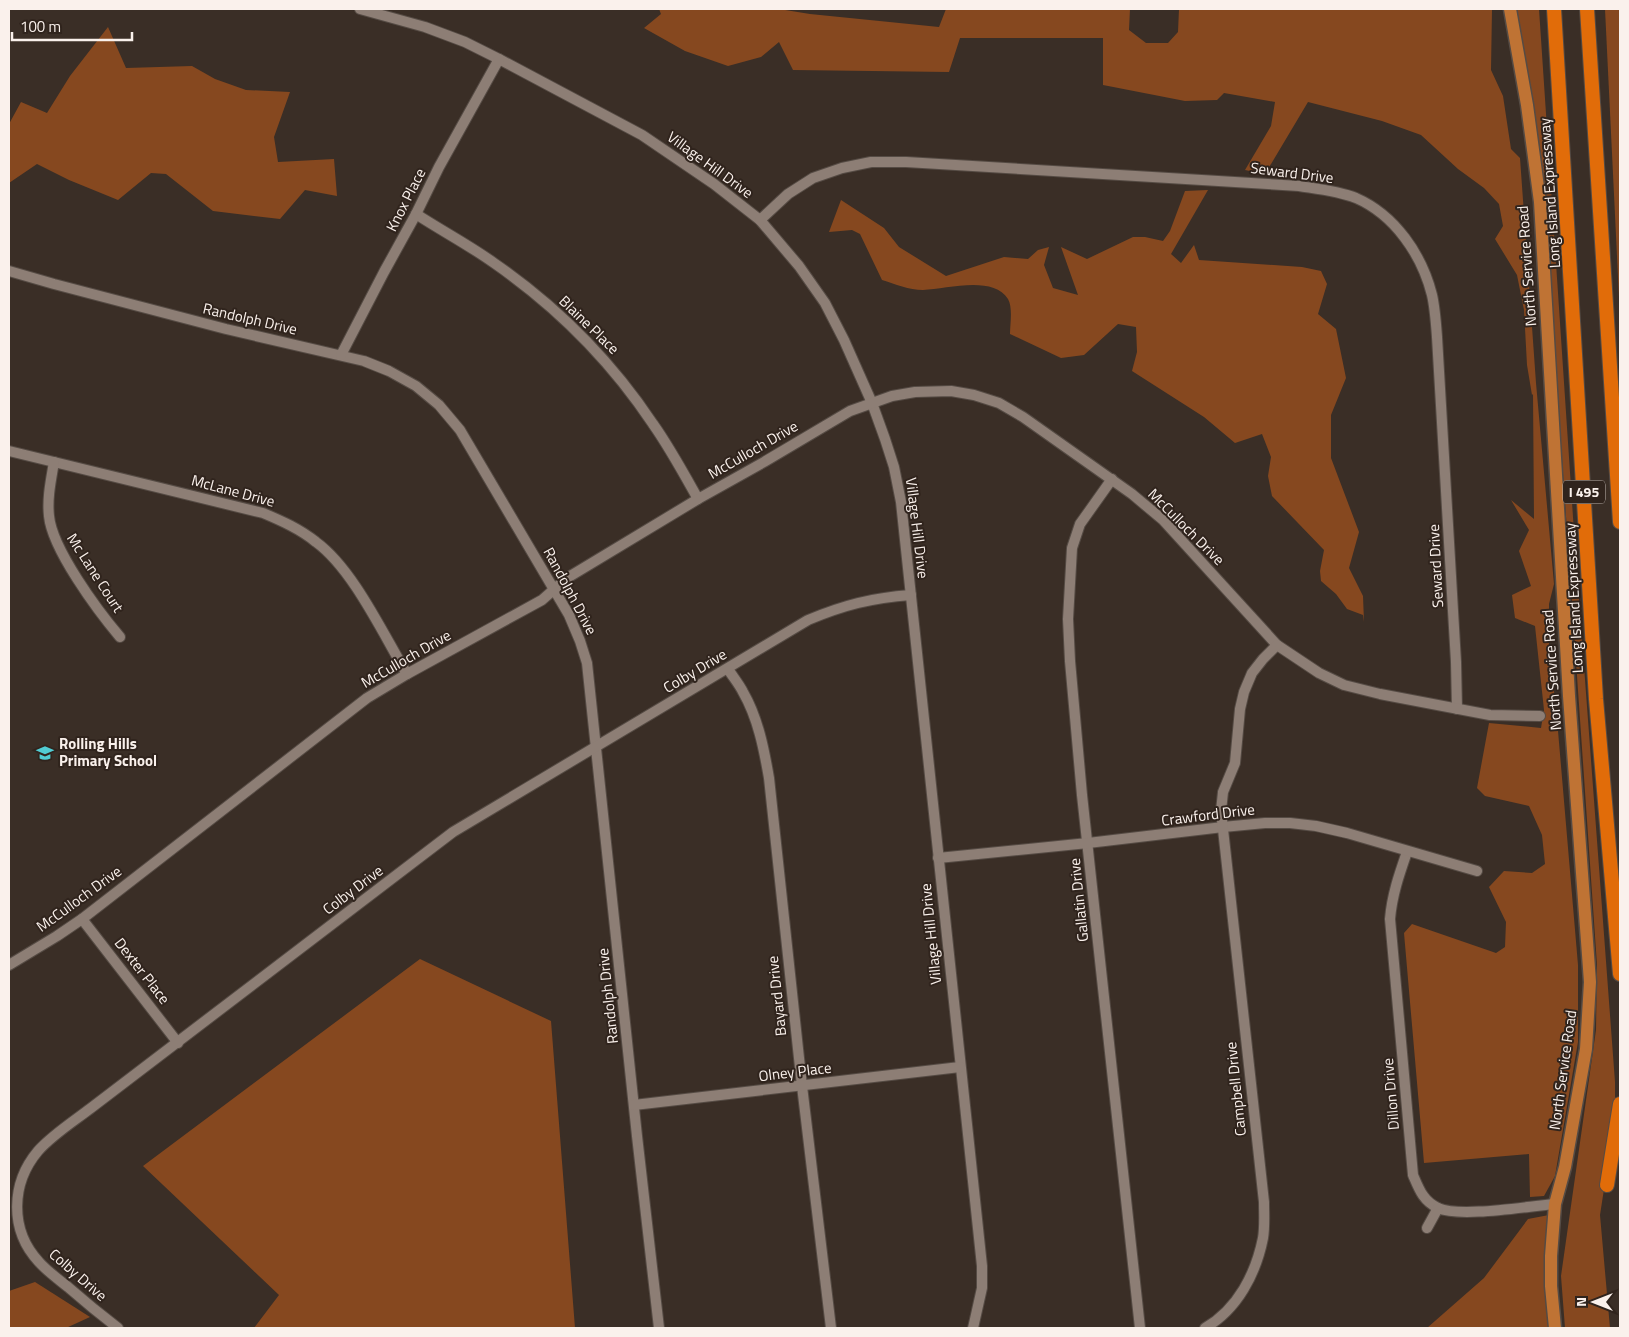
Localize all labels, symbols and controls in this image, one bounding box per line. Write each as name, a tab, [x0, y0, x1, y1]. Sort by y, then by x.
scale bar	[12, 10, 132, 42]
text: 100 m	[20, 15, 61, 38]
street label: Long Island Expressway	[1533, 117, 1566, 269]
street label: Village Hill Drive	[662, 125, 758, 204]
street label: Seward Drive	[1249, 156, 1335, 189]
street label: Knox Place	[380, 164, 431, 235]
street label: North Service Road	[1511, 205, 1542, 327]
street label: Blaine Place	[554, 290, 625, 359]
street label: Randolph Drive	[201, 296, 300, 341]
street label: McCulloch Drive	[703, 414, 802, 485]
street label: McLane Drive	[189, 468, 277, 513]
street label: Village Hill Drive	[900, 476, 935, 580]
road number: I 495	[1563, 481, 1605, 504]
street label: McCulloch Drive	[1143, 483, 1230, 570]
street label: Long Island Expressway	[1558, 522, 1589, 674]
street label: Seward Drive	[1422, 524, 1449, 608]
street label: Mc Lane Court	[61, 529, 130, 617]
street label: Randolph Drive	[538, 543, 603, 639]
street label: North Service Road	[1536, 609, 1567, 731]
street label: McCulloch Drive	[356, 623, 455, 694]
street label: Colby Drive	[659, 643, 731, 699]
place label: Rolling Hills Primary School	[59, 732, 157, 772]
school or university icon: Rolling Hills Primary School	[35, 743, 55, 763]
street label: Crawford Drive	[1160, 797, 1256, 832]
street label: Gallatin Drive	[1063, 857, 1094, 943]
street label: Colby Drive	[318, 859, 388, 920]
street label: McCulloch Drive	[31, 860, 126, 937]
street label: Village Hill Drive	[914, 882, 947, 986]
street label: Dexter Place	[109, 932, 176, 1009]
street label: Randolph Drive	[591, 947, 624, 1045]
street label: Bayard Drive	[761, 955, 792, 1037]
street label: North Service Road	[1543, 1008, 1582, 1131]
street label: Campbell Drive	[1219, 1041, 1252, 1137]
street label: Olney Place	[757, 1056, 833, 1087]
street label: Dillon Drive	[1376, 1057, 1405, 1131]
street label: Colby Drive	[44, 1243, 112, 1306]
north arrow	[1569, 1277, 1619, 1327]
text: N	[1570, 1297, 1591, 1307]

